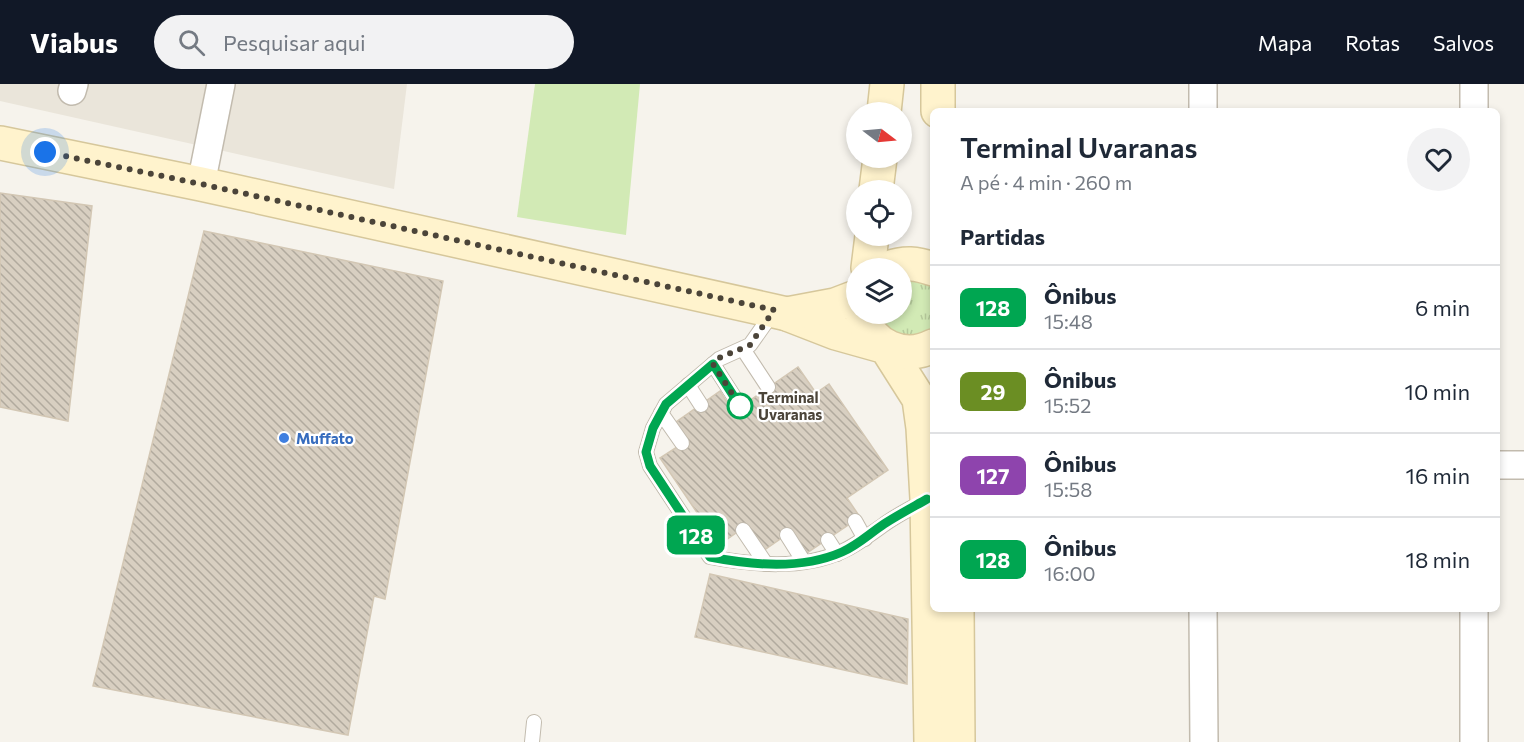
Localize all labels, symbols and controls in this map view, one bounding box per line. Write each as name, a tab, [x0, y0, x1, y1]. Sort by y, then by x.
search box	[154, 15, 574, 69]
text: Viabus	[30, 25, 118, 59]
icon: search	[175, 26, 208, 59]
text: Pesquisar aqui	[223, 29, 366, 56]
text: Mapa	[1258, 30, 1312, 55]
text: Rotas	[1345, 30, 1400, 55]
text: Salvos	[1433, 30, 1494, 55]
north arrow	[846, 102, 912, 168]
map controls	[846, 102, 912, 324]
button: heart	[1407, 128, 1470, 191]
text: Terminal Uvaranas	[960, 130, 1197, 164]
your location	[30, 137, 60, 167]
text: A pé · 4 min · 260 m	[960, 170, 1132, 194]
button: locate	[846, 180, 912, 246]
text: Partidas	[960, 223, 1045, 250]
button: layers	[846, 258, 912, 324]
text: Ônibus	[1044, 282, 1117, 309]
text: 6 min	[1415, 294, 1470, 321]
text: 128	[976, 295, 1010, 320]
text: 15:48	[1044, 309, 1093, 333]
text: Ônibus	[1044, 366, 1117, 393]
text: 10 min	[1405, 378, 1470, 405]
text: 29	[981, 379, 1005, 404]
place label: Terminal Uvaranas	[758, 388, 822, 423]
marker: Terminal Uvaranas	[727, 393, 753, 419]
text: 15:52	[1044, 393, 1091, 417]
place label: Muffato	[296, 429, 354, 447]
marker: Muffato	[277, 431, 291, 445]
text: Ônibus	[1044, 450, 1117, 477]
text: 16 min	[1406, 462, 1470, 489]
text: 127	[977, 463, 1009, 488]
text: 15:58	[1044, 477, 1092, 501]
line badge: 128	[662, 516, 730, 554]
text: 128	[679, 523, 713, 548]
text: Ônibus	[1044, 534, 1117, 561]
text: 18 min	[1406, 546, 1470, 573]
text: 128	[976, 547, 1010, 572]
text: 16:00	[1044, 561, 1096, 585]

